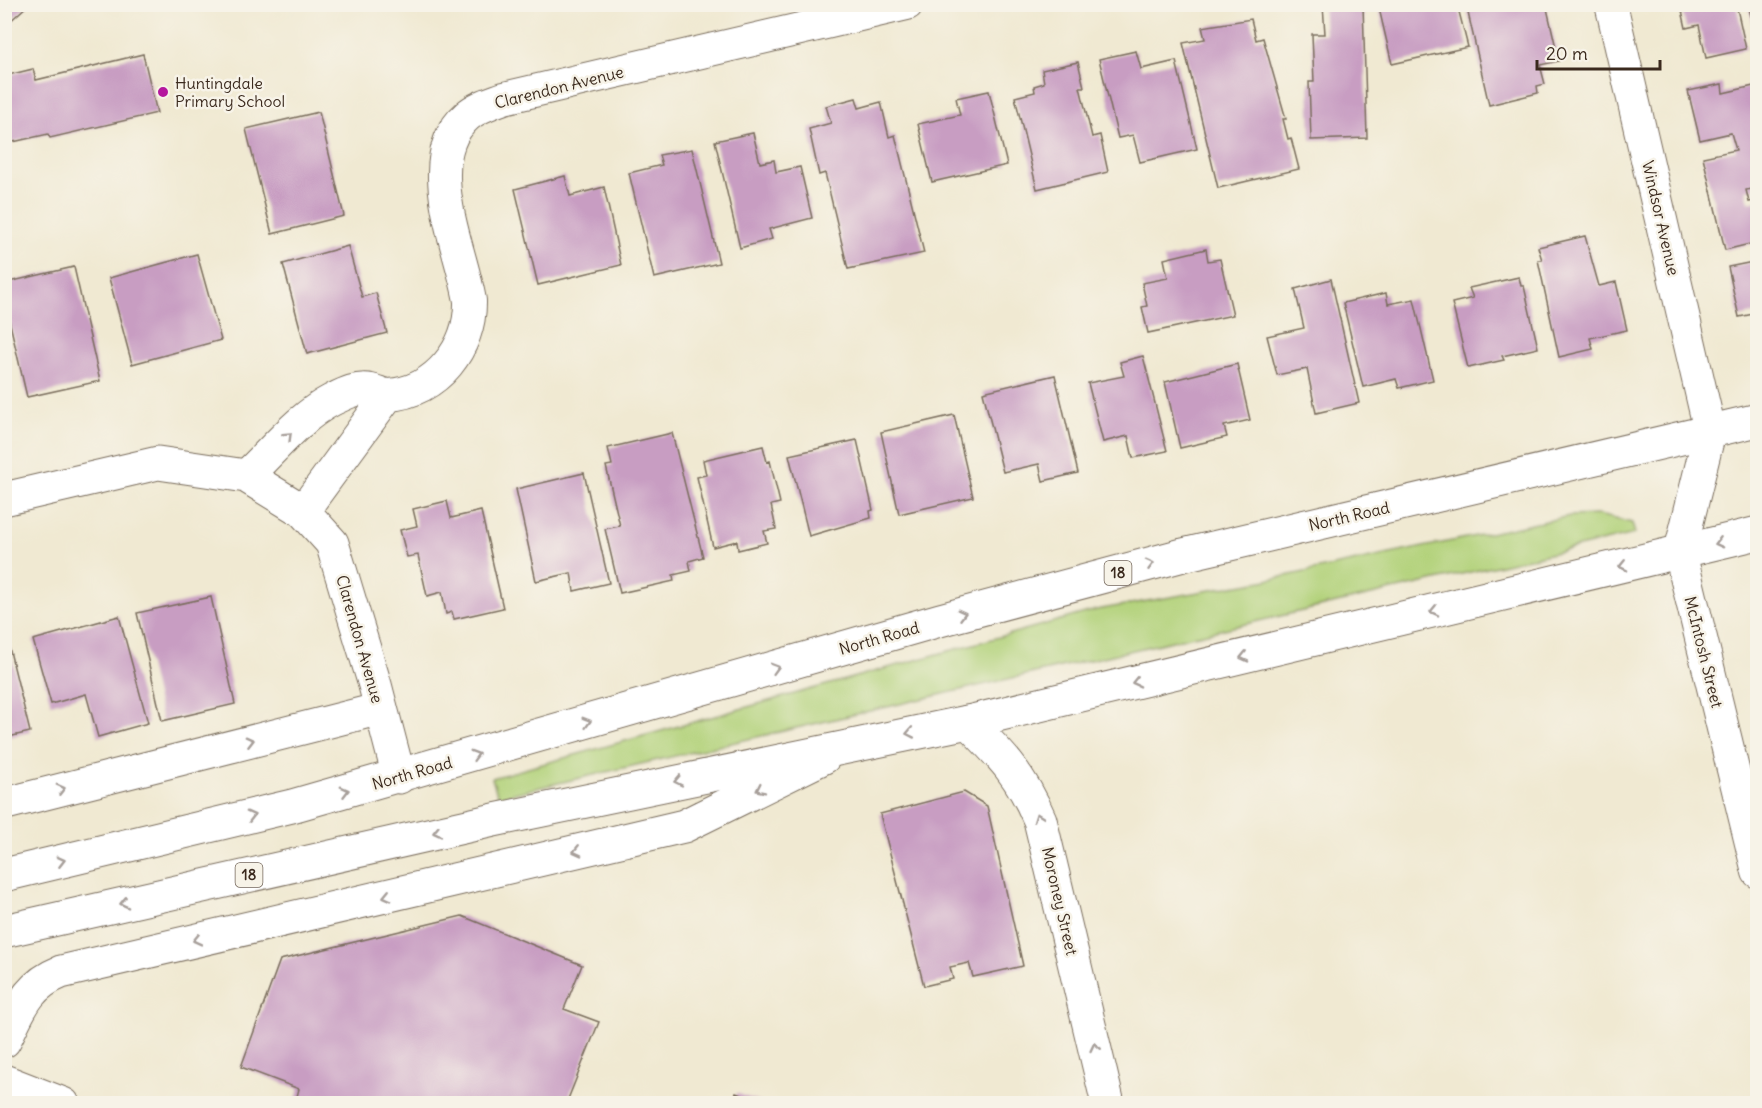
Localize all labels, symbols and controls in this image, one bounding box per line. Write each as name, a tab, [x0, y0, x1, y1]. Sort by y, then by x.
scale bar	[1537, 33, 1660, 71]
text: 20 m	[1546, 42, 1588, 65]
street label: Clarendon Avenue	[492, 61, 626, 113]
place label: Huntingdale Primary School	[175, 73, 285, 111]
marker: Huntingdale Primary School	[156, 85, 170, 99]
street label: Windsor Avenue	[1638, 159, 1684, 277]
one-way arrow	[281, 432, 292, 443]
street label: North Road	[1307, 497, 1391, 535]
one-way arrow	[1714, 535, 1724, 548]
one-way arrow	[1618, 558, 1628, 571]
one-way arrow	[1145, 559, 1155, 571]
road number: 18	[1104, 561, 1132, 585]
street label: Clarendon Avenue	[332, 573, 388, 705]
street label: McIntosh Street	[1680, 594, 1728, 710]
one-way arrow	[1429, 604, 1439, 617]
one-way arrow	[957, 609, 967, 622]
street label: North Road	[837, 617, 921, 659]
one-way arrow	[1239, 649, 1249, 662]
one-way arrow	[769, 663, 779, 675]
one-way arrow	[1131, 675, 1141, 688]
one-way arrow	[581, 717, 592, 729]
one-way arrow	[905, 726, 915, 739]
one-way arrow	[245, 736, 255, 749]
one-way arrow	[469, 750, 480, 762]
street label: North Road	[370, 752, 454, 794]
one-way arrow	[673, 773, 683, 786]
one-way arrow	[755, 781, 766, 793]
one-way arrow	[56, 784, 66, 797]
one-way arrow	[339, 786, 350, 798]
one-way arrow	[246, 810, 256, 823]
one-way arrow	[1033, 812, 1046, 822]
one-way arrow	[432, 825, 442, 838]
one-way arrow	[572, 844, 582, 857]
street label: Moroney Street	[1038, 845, 1082, 958]
one-way arrow	[56, 856, 66, 869]
road number: 18	[236, 863, 262, 887]
one-way arrow	[382, 888, 392, 901]
one-way arrow	[119, 896, 129, 909]
one-way arrow	[192, 933, 202, 946]
one-way arrow	[1089, 1042, 1102, 1052]

